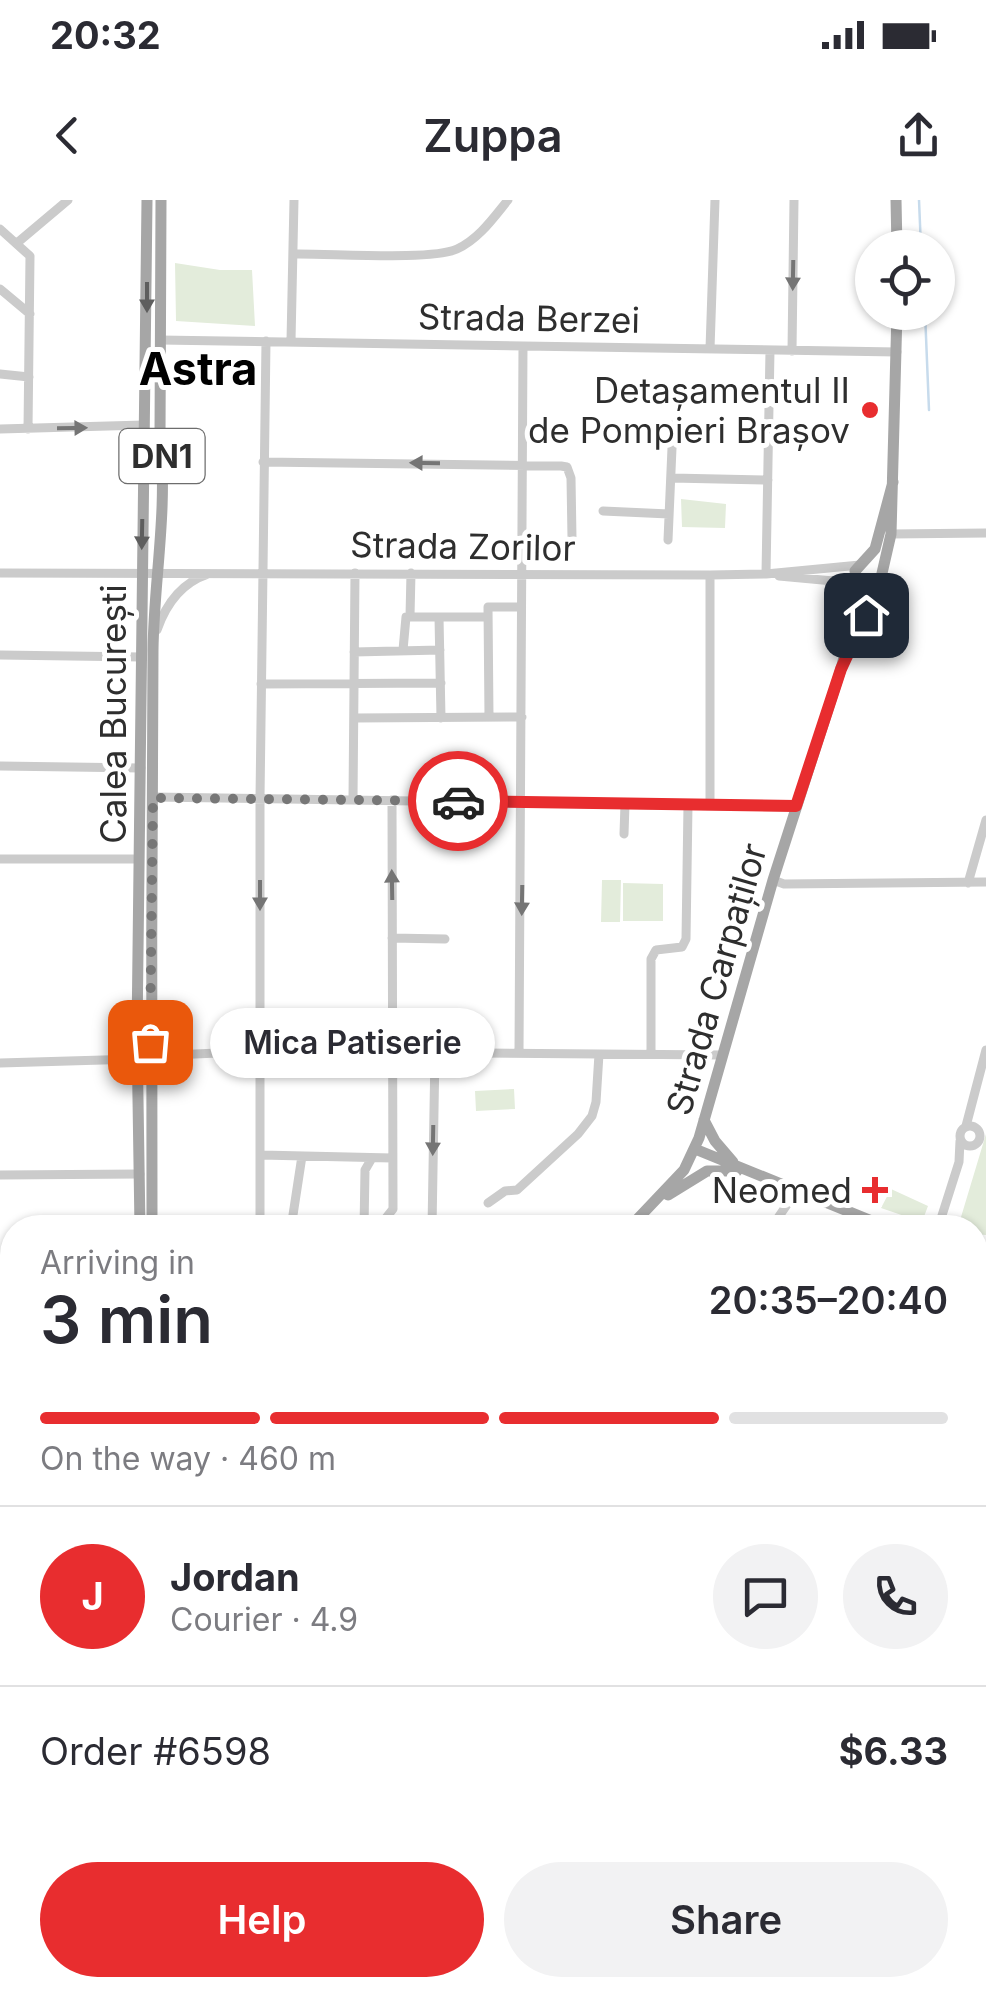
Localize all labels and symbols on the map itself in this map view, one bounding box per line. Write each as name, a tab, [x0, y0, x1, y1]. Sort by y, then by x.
one-way arrow	[785, 260, 801, 292]
one-way arrow	[139, 282, 155, 314]
street label: Strada Berzei	[418, 295, 640, 341]
district label: Astra	[139, 341, 257, 396]
place label: Detașamentul II de Pompieri Brașov	[528, 369, 850, 452]
marker: Detașamentul II de Pompieri Brașov	[859, 399, 881, 421]
one-way arrow	[56, 419, 88, 435]
road number: DN1	[120, 429, 204, 483]
one-way arrow	[408, 455, 440, 471]
one-way arrow	[134, 518, 150, 550]
street label: Strada Zorilor	[350, 523, 576, 569]
pin	[824, 573, 909, 658]
street label: Calea București	[92, 584, 135, 844]
courier	[408, 751, 508, 851]
street label: Strada Carpaților	[657, 838, 776, 1120]
one-way arrow	[384, 868, 400, 900]
one-way arrow	[252, 880, 268, 912]
one-way arrow	[514, 884, 530, 916]
pin	[108, 1000, 193, 1085]
callout: Mica Patiserie	[210, 1007, 495, 1077]
one-way arrow	[425, 1124, 441, 1156]
place label: Neomed	[712, 1169, 852, 1211]
marker: Neomed	[862, 1177, 888, 1203]

